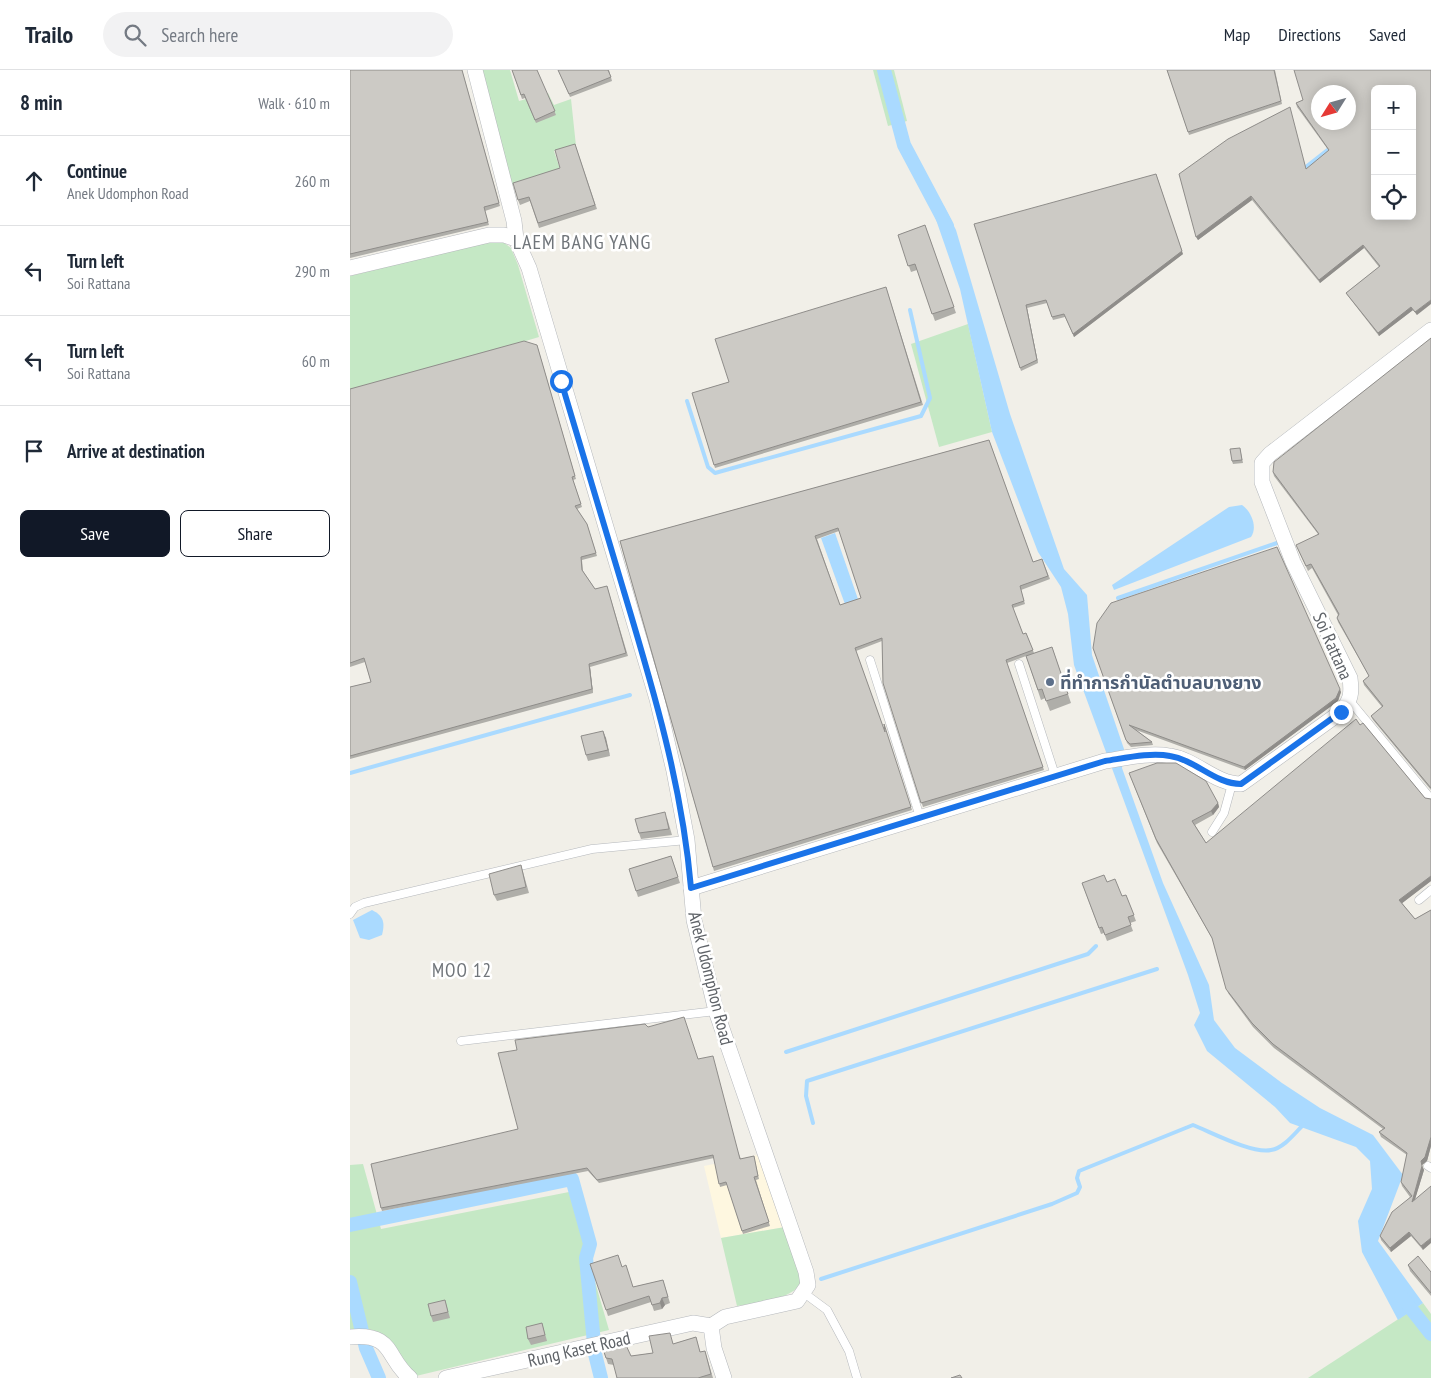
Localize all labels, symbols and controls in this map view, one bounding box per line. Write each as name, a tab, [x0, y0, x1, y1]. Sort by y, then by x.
search box	[103, 12, 453, 57]
text: Trailo	[25, 19, 73, 50]
icon: search	[121, 21, 149, 49]
text: Search here	[161, 23, 238, 47]
text: Map	[1224, 23, 1250, 46]
text: Directions	[1278, 23, 1341, 46]
text: Saved	[1369, 23, 1406, 46]
north arrow	[1311, 85, 1356, 130]
map controls	[1371, 85, 1416, 220]
button: +	[1371, 85, 1416, 130]
text: 8 min	[20, 89, 62, 116]
text: Walk · 610 m	[258, 93, 330, 113]
button: −	[1371, 130, 1416, 175]
text: Continue	[67, 159, 127, 183]
icon: ahead	[20, 167, 48, 195]
text: 260 m	[295, 171, 330, 191]
button: locate	[1371, 175, 1416, 220]
text: Anek Udomphon Road	[67, 183, 189, 203]
district label: LAEM BANG YANG	[513, 229, 651, 255]
text: Turn left	[67, 249, 124, 273]
icon: left	[20, 257, 48, 285]
text: 290 m	[295, 261, 330, 281]
text: Soi Rattana	[67, 273, 130, 293]
text: Turn left	[67, 339, 124, 363]
icon: left	[20, 347, 48, 375]
text: 60 m	[302, 351, 330, 371]
text: Soi Rattana	[67, 363, 130, 383]
route start	[550, 370, 573, 393]
icon: arrive	[20, 437, 48, 465]
text: Arrive at destination	[67, 439, 205, 463]
button: Save	[20, 510, 170, 557]
button: Share	[180, 510, 330, 557]
street label: Soi Rattana	[1308, 609, 1358, 683]
place label: ที่ทำการกำนัลตำบลบางยาง	[1060, 669, 1262, 694]
marker: ที่ทำการกำนัลตำบลบางยาง	[1044, 676, 1056, 688]
route end	[1330, 701, 1353, 724]
street label: Anek Udomphon Road	[683, 909, 739, 1047]
district label: MOO 12	[432, 958, 492, 982]
street label: Rung Kaset Road	[525, 1326, 633, 1372]

